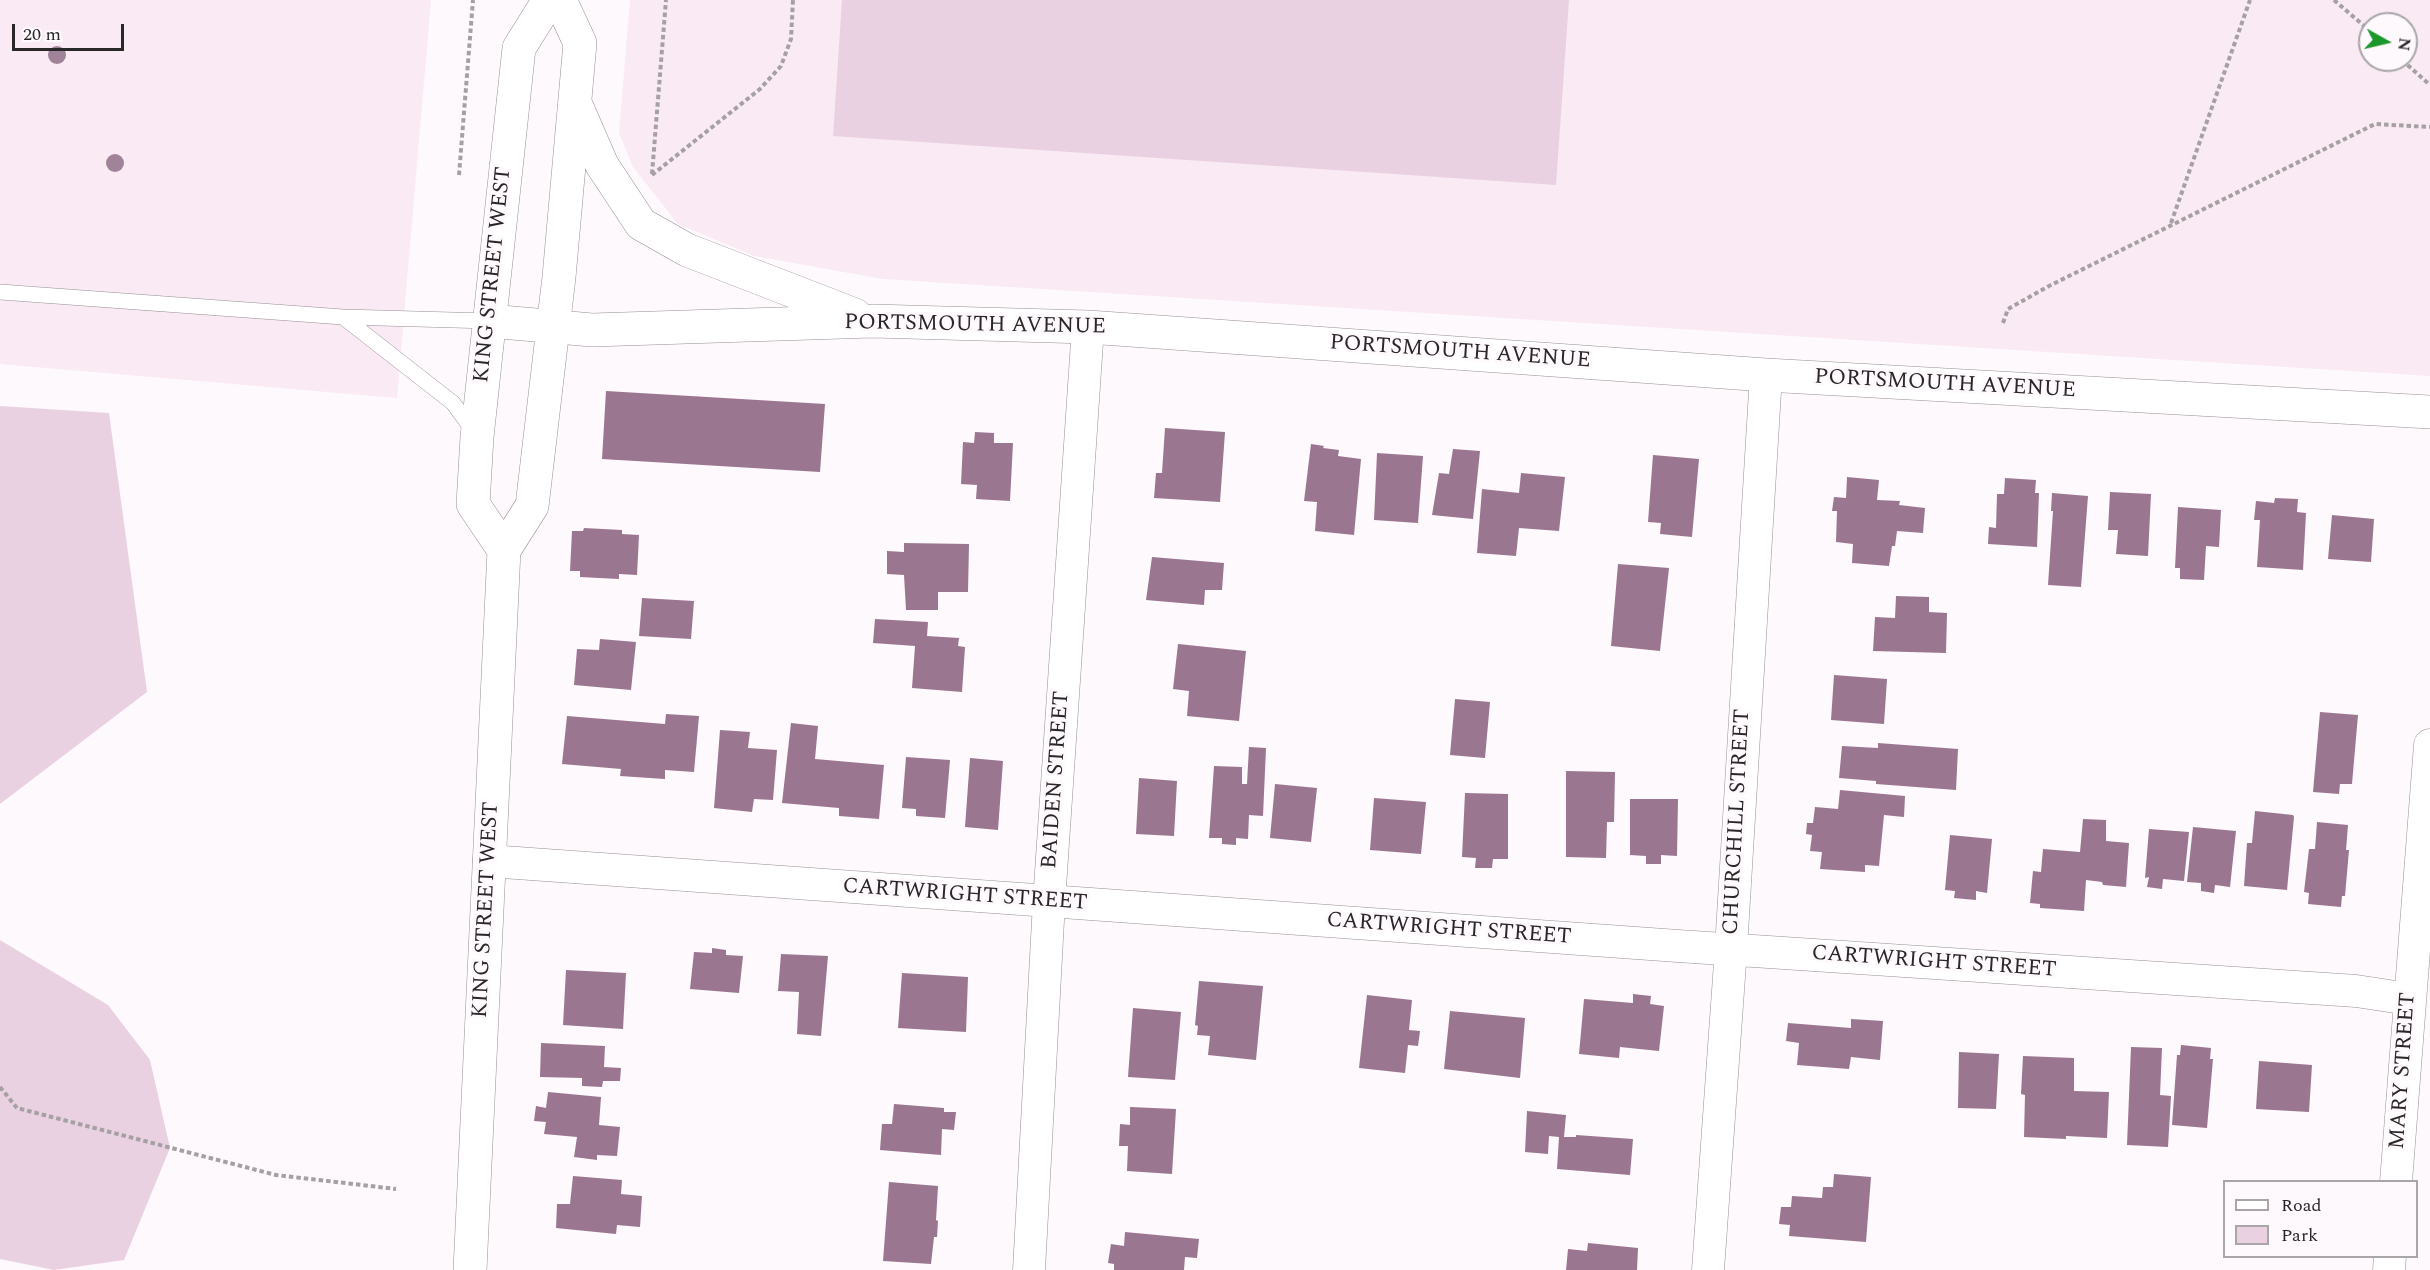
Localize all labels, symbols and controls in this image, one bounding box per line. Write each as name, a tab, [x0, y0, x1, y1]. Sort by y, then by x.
scale bar	[15, 12, 128, 50]
north arrow	[2358, 12, 2418, 72]
text: 20 m	[23, 21, 61, 48]
text: N	[2391, 36, 2417, 52]
street label: KING STREET WEST	[470, 166, 518, 384]
street label: PORTSMOUTH AVENUE	[844, 311, 1106, 341]
street label: PORTSMOUTH AVENUE	[1329, 331, 1591, 375]
street label: PORTSMOUTH AVENUE	[1814, 365, 2076, 405]
street label: BAIDEN STREET	[1038, 690, 1076, 870]
street label: CHURCHILL STREET	[1719, 708, 1757, 936]
street label: KING STREET WEST	[468, 801, 506, 1019]
street label: CARTWRIGHT STREET	[842, 874, 1088, 918]
street label: CARTWRIGHT STREET	[1326, 908, 1572, 952]
street label: CARTWRIGHT STREET	[1811, 941, 2057, 985]
street label: MARY STREET	[2385, 992, 2423, 1150]
legend	[2223, 1180, 2418, 1258]
text: Road	[2281, 1192, 2322, 1219]
text: Park	[2281, 1222, 2318, 1249]

